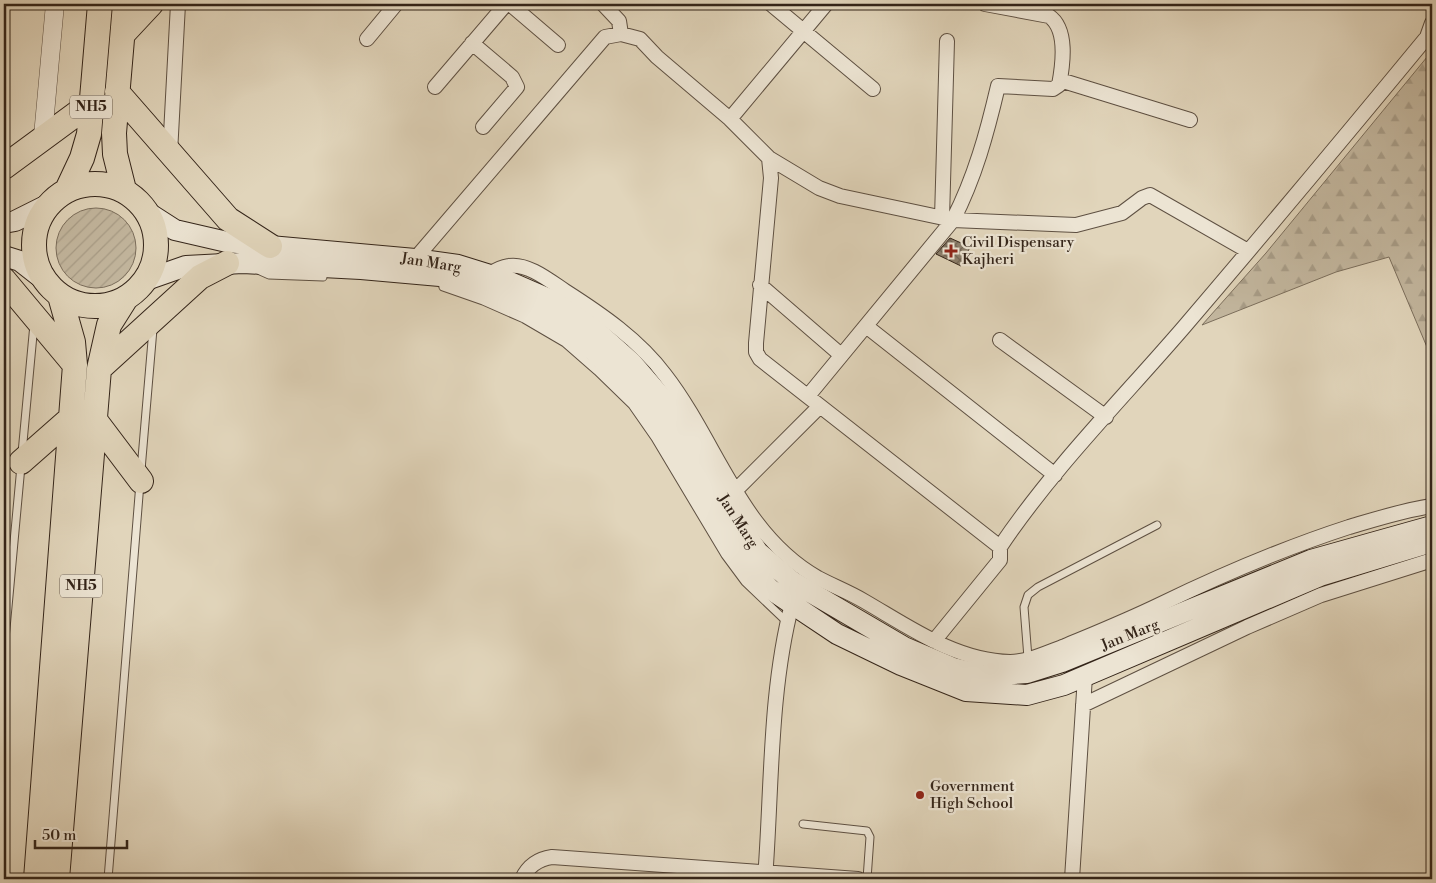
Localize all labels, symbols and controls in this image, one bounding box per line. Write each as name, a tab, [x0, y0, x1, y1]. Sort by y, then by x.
road number: NH5	[70, 95, 112, 118]
place label: Civil Dispensary Kajheri	[962, 233, 1075, 269]
marker: Civil Dispensary Kajheri	[944, 244, 958, 258]
street label: Jan Marg	[398, 249, 463, 277]
street label: Jan Marg	[713, 489, 763, 552]
road number: NH5	[60, 574, 102, 598]
street label: Jan Marg	[1097, 615, 1162, 656]
place label: Government High School	[930, 777, 1015, 813]
marker: Government High School	[914, 789, 926, 801]
scale bar	[35, 818, 128, 850]
text: 50 m	[42, 826, 76, 845]

